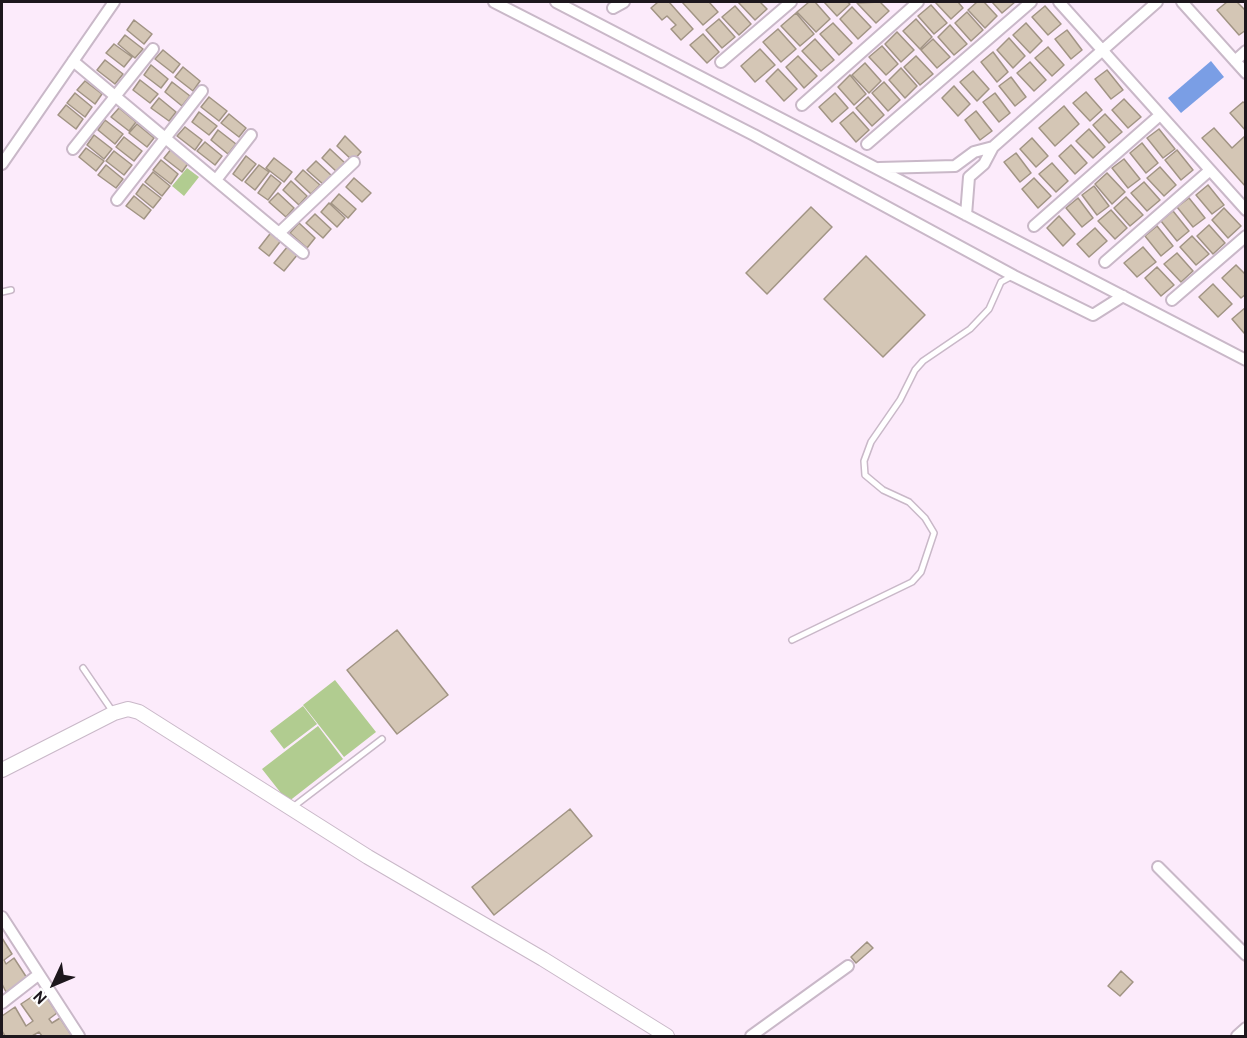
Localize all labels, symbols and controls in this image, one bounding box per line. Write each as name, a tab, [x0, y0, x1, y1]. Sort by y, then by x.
north arrow	[24, 954, 84, 1014]
text: N	[30, 985, 52, 1008]

